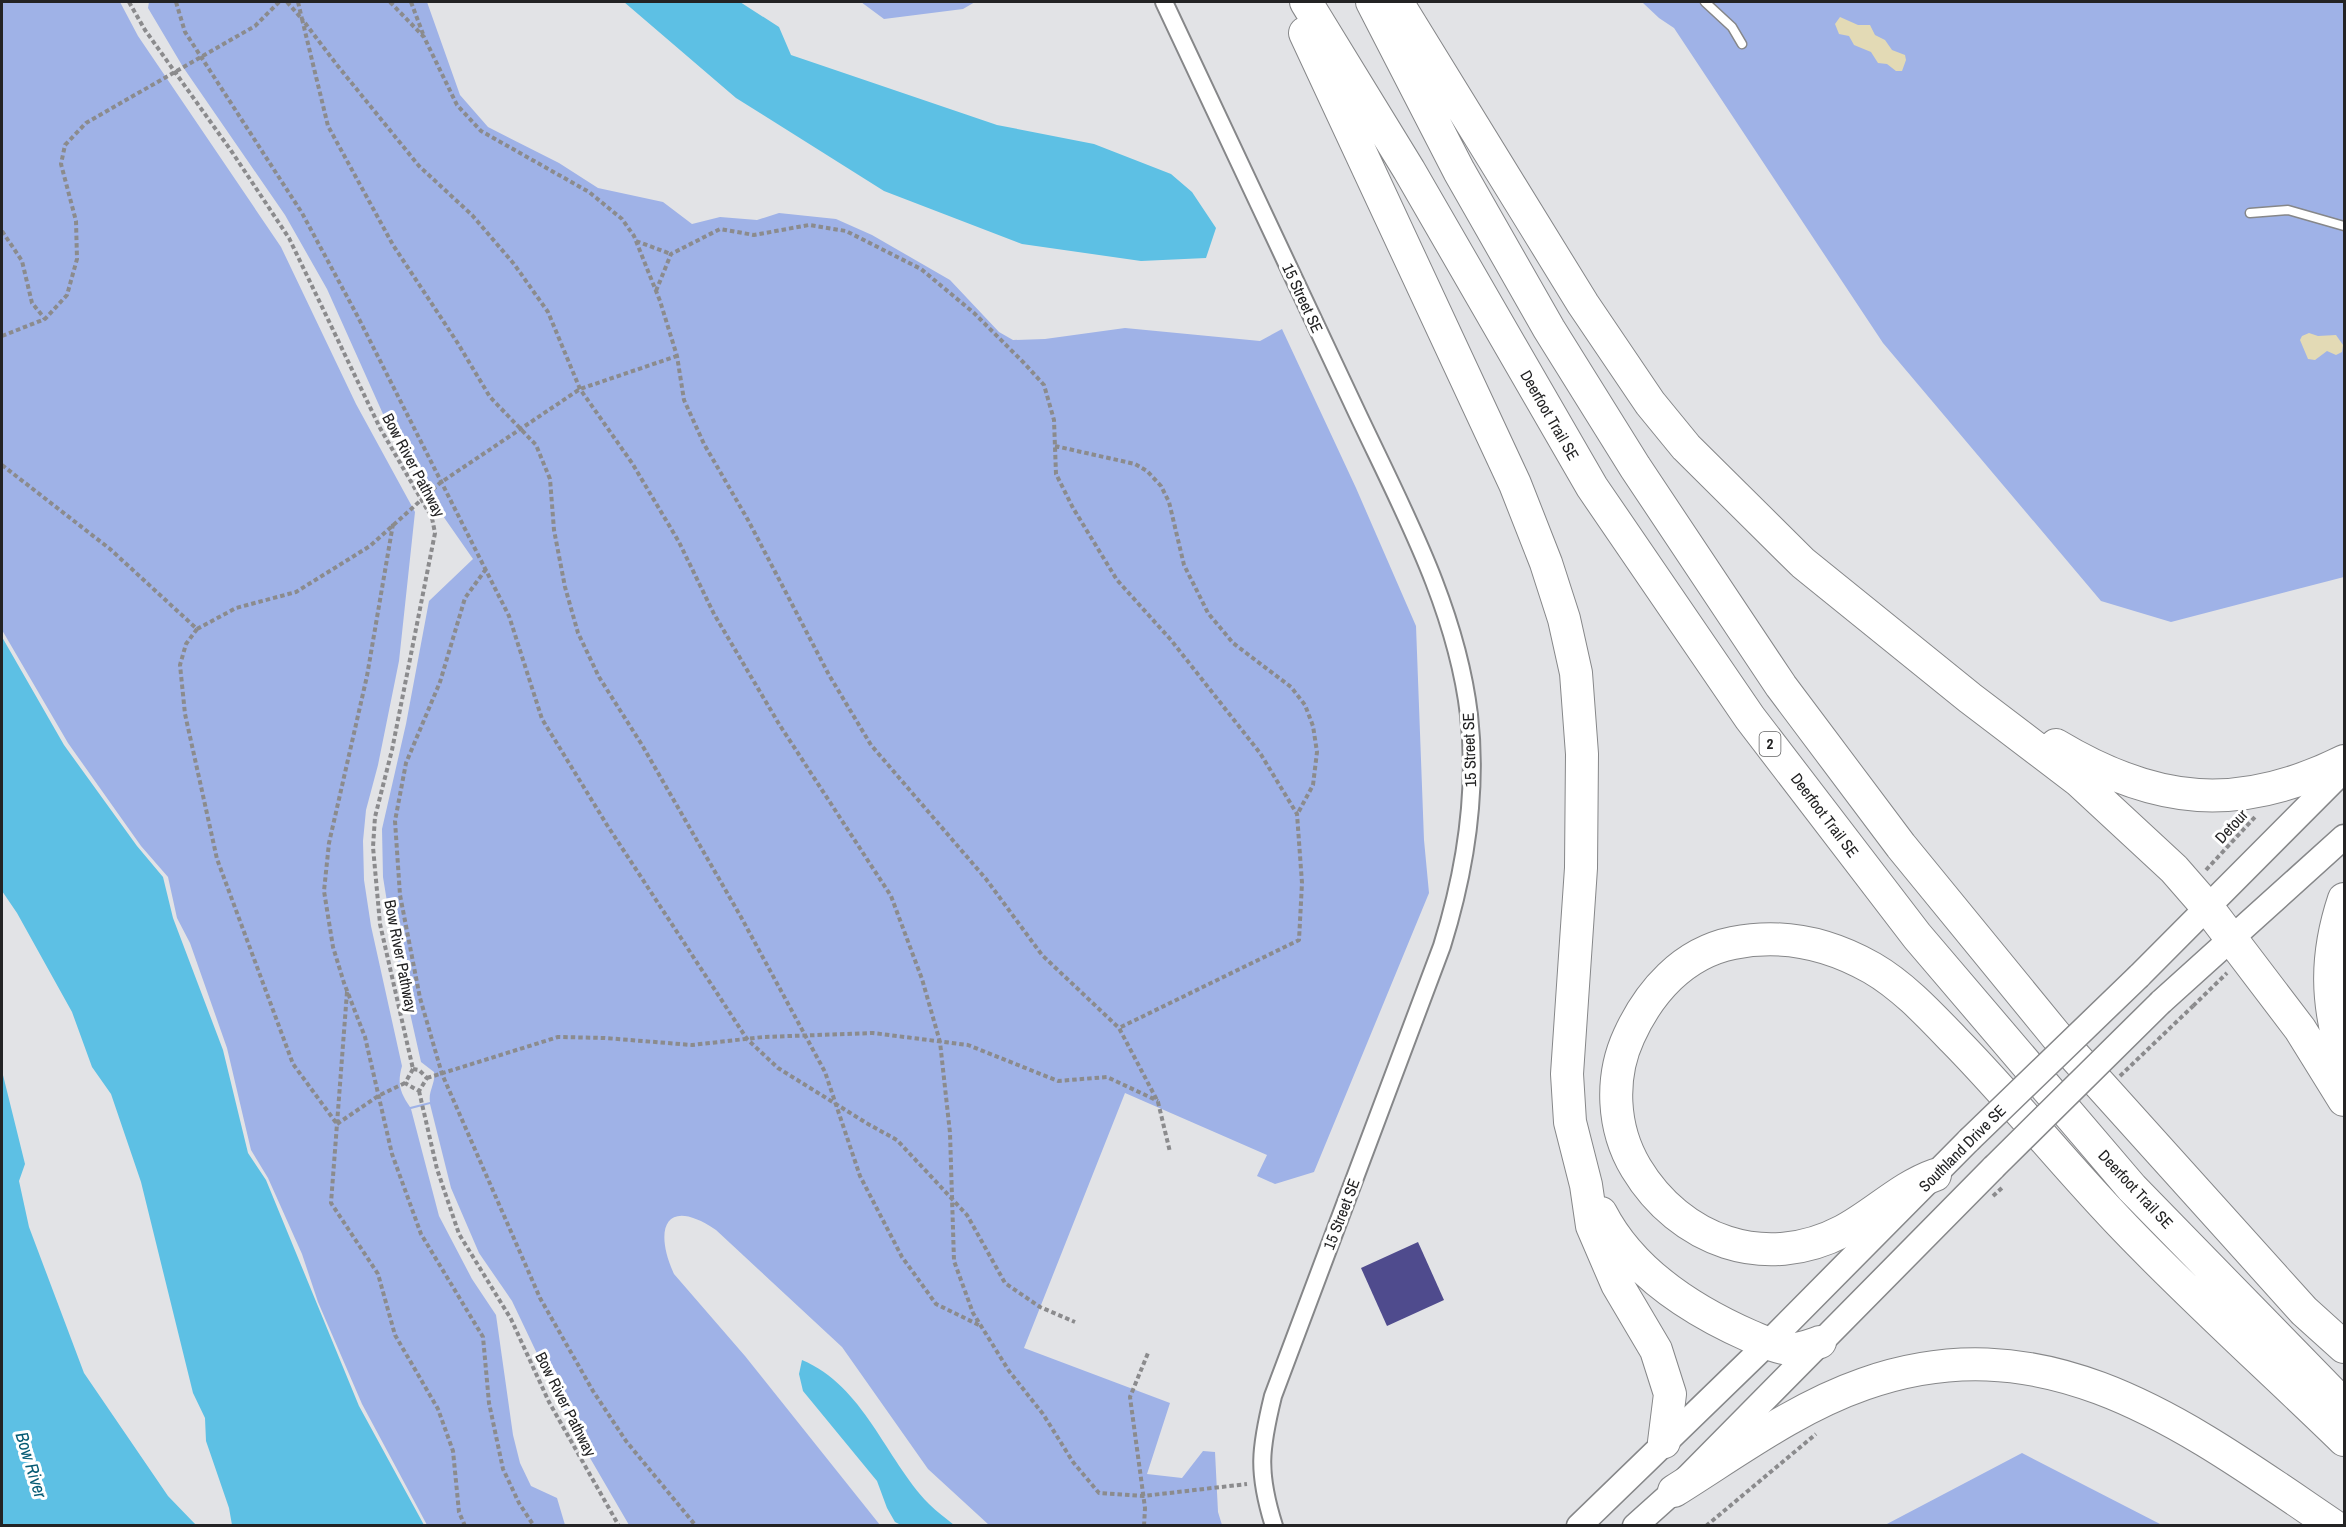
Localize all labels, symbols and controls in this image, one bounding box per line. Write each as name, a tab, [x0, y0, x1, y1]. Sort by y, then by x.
street label: 15 Street SE	[1277, 260, 1329, 336]
street label: Deerfoot Trail SE	[1515, 366, 1585, 464]
street label: Bow River Pathway	[377, 409, 451, 521]
street label: 15 Street SE	[1457, 712, 1481, 788]
road number: 2	[1760, 732, 1780, 756]
street label: Deerfoot Trail SE	[1786, 768, 1864, 862]
street label: Detour	[2210, 804, 2253, 848]
street label: Bow River Pathway	[379, 898, 423, 1015]
street label: Southland Drive SE	[1913, 1099, 2011, 1197]
street label: Deerfoot Trail SE	[2094, 1145, 2178, 1233]
street label: 15 Street SE	[1317, 1175, 1365, 1253]
street label: Bow River Pathway	[530, 1348, 602, 1460]
water label: Bow River	[10, 1429, 54, 1502]

